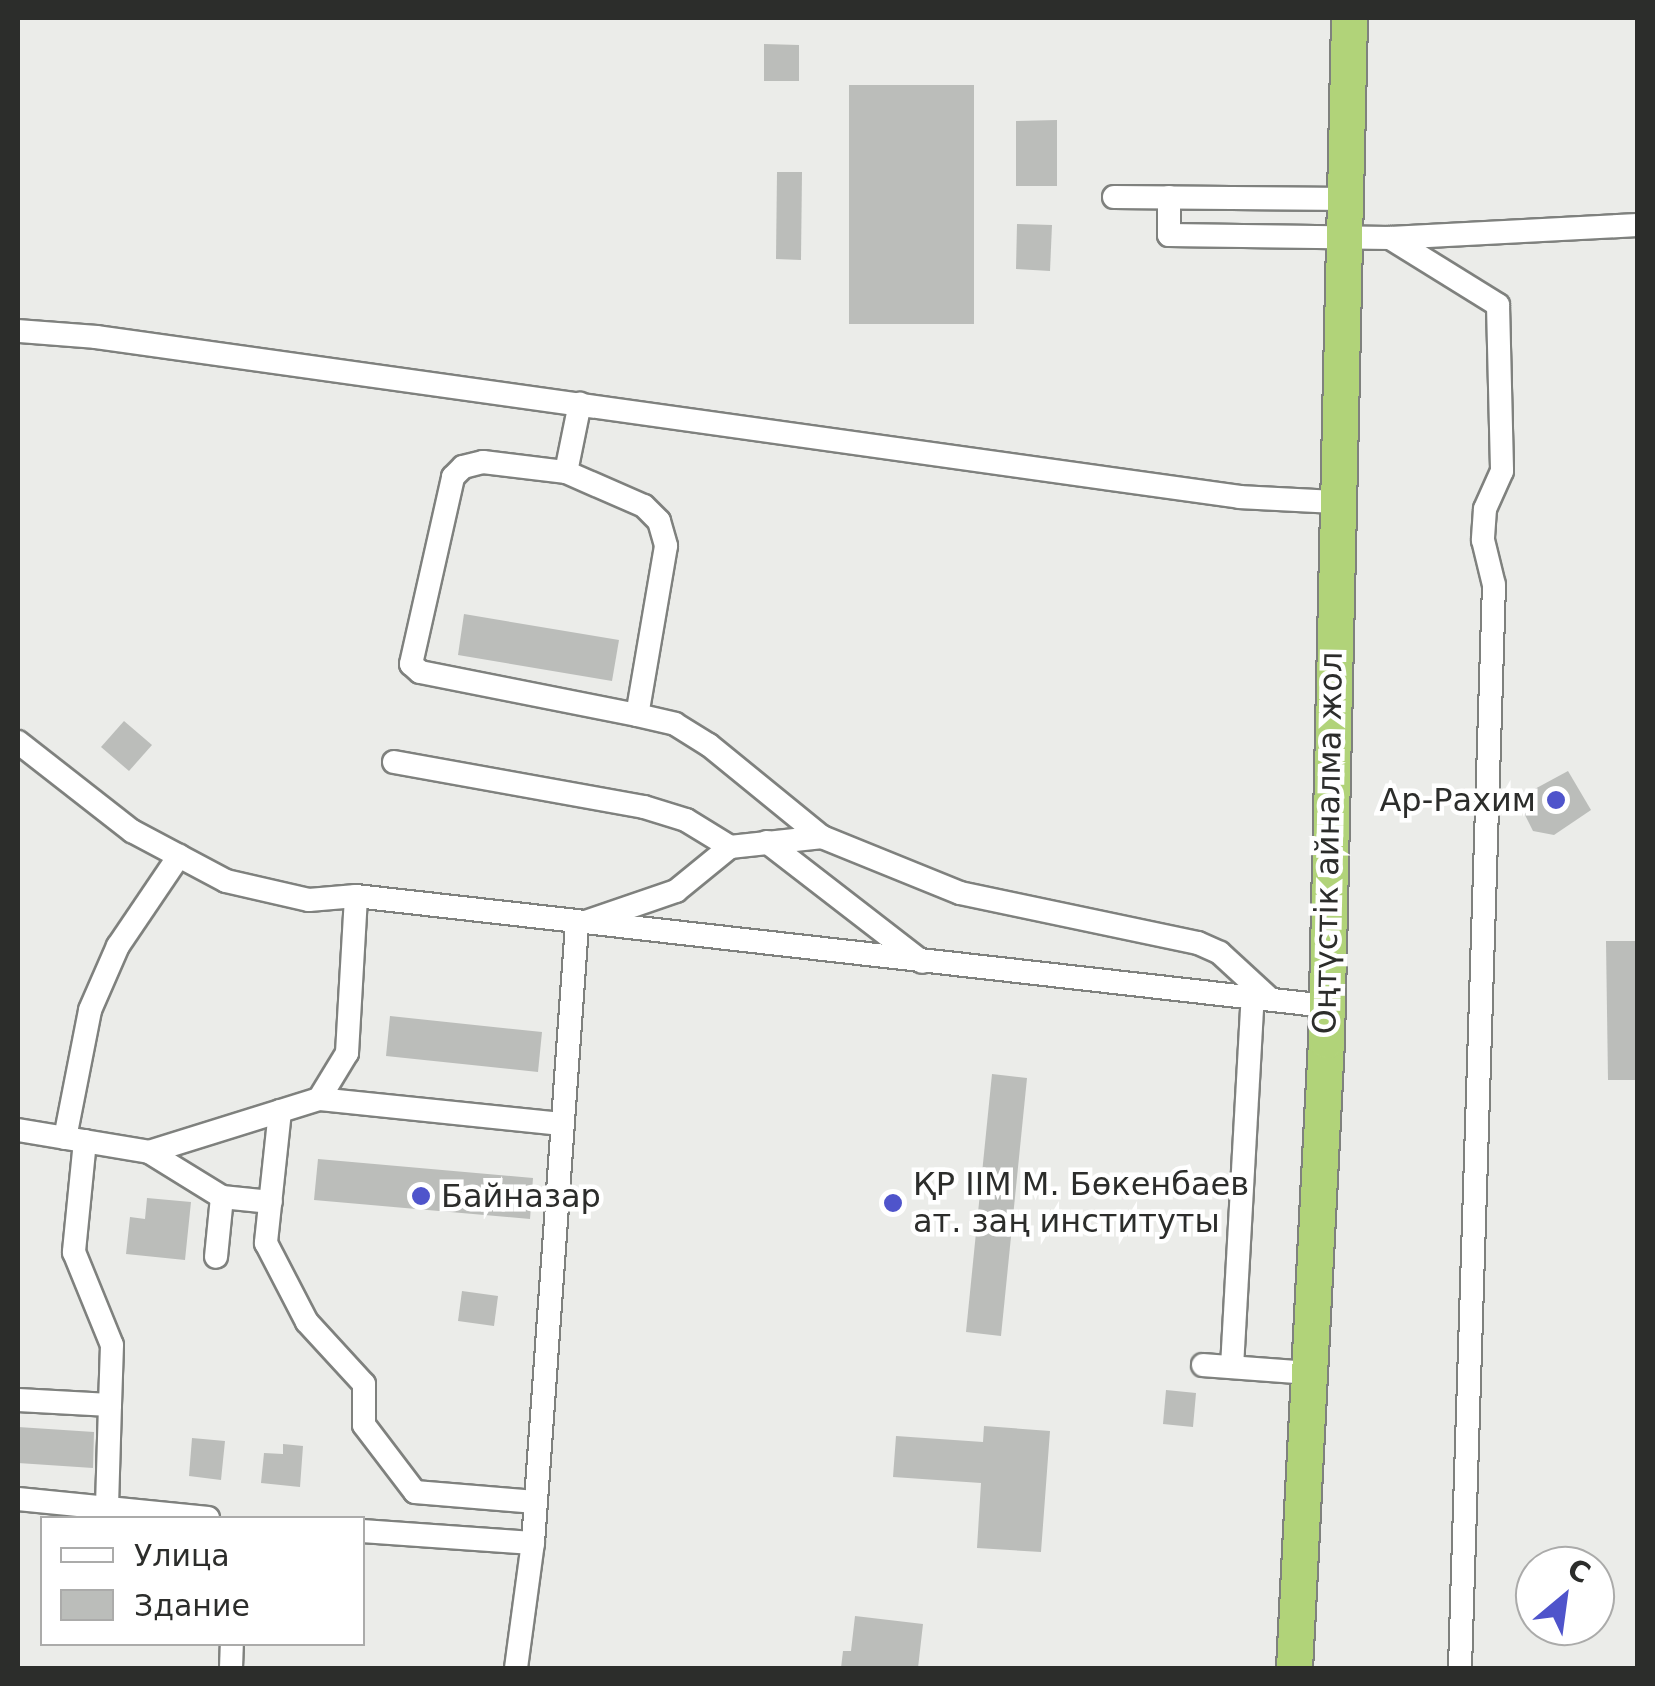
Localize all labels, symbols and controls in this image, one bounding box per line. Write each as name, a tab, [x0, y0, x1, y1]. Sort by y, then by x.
street label: Оңтүстік айналма жол	[1305, 651, 1351, 1035]
place label: Ар-Рахим	[1379, 781, 1536, 819]
marker: Ар-Рахим	[1545, 789, 1567, 811]
place label: ҚР ІІМ М. Бөкенбаев ат. заң институты	[913, 1166, 1249, 1241]
place label: Байназар	[441, 1177, 601, 1215]
marker: Байназар	[410, 1185, 432, 1207]
marker: ҚР ІІМ М. Бөкенбаев ат. заң институты	[882, 1192, 904, 1214]
legend	[40, 1516, 365, 1646]
text: Улица	[134, 1538, 230, 1573]
north arrow	[1515, 1546, 1615, 1646]
text: С	[1562, 1552, 1596, 1590]
text: Здание	[134, 1588, 250, 1623]

